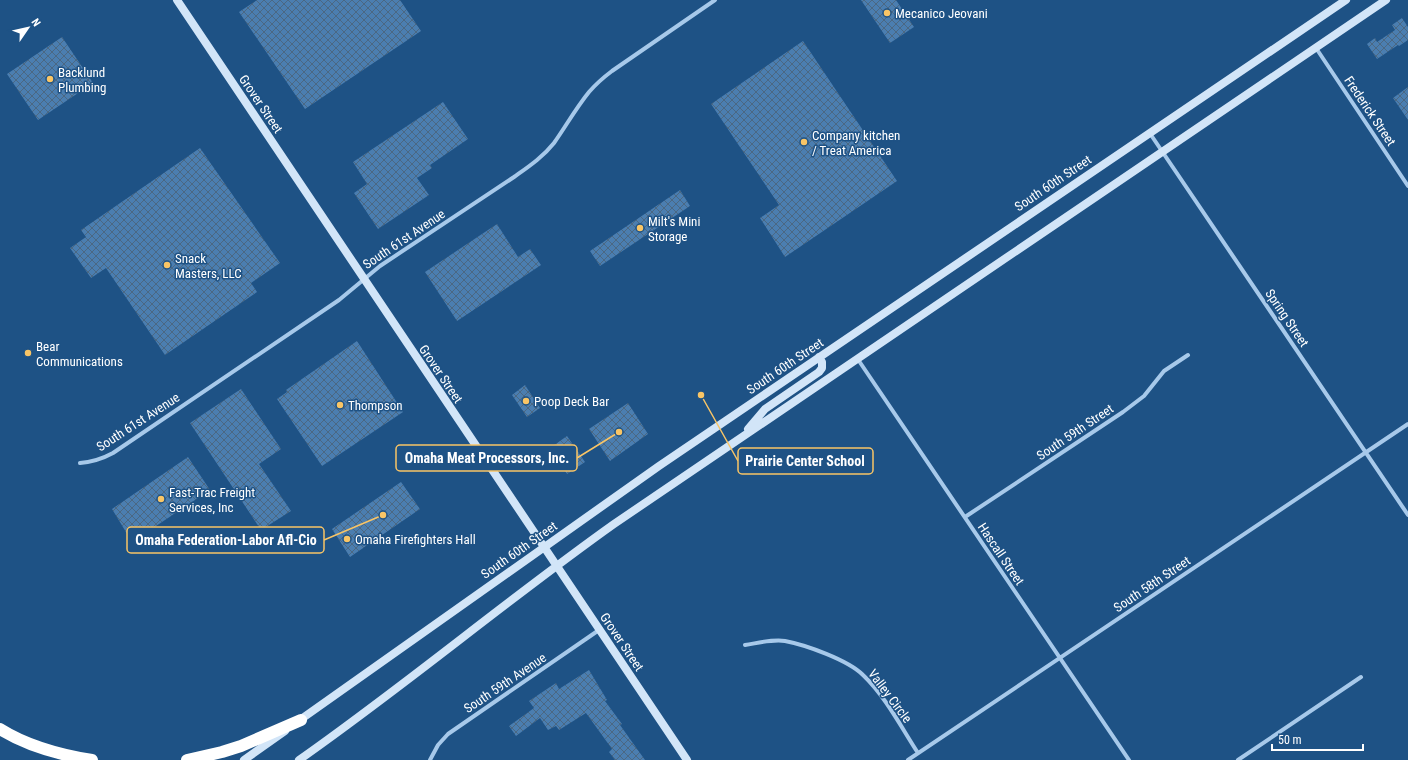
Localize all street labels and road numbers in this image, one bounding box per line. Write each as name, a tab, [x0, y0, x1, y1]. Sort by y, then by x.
street label: Grover Street	[236, 72, 286, 136]
street label: Frederick Street	[1341, 73, 1399, 149]
street label: South 60th Street	[1012, 152, 1094, 214]
street label: South 61st Avenue	[360, 206, 448, 272]
street label: Spring Street	[1262, 286, 1312, 350]
street label: South 60th Street	[744, 335, 826, 397]
street label: Grover Street	[416, 342, 466, 406]
street label: South 61st Avenue	[94, 390, 182, 454]
street label: South 59th Street	[1034, 401, 1116, 463]
street label: South 60th Street	[478, 518, 560, 582]
street label: Hascall Street	[975, 520, 1027, 588]
street label: South 58th Street	[1111, 553, 1193, 615]
street label: Grover Street	[597, 610, 647, 674]
street label: South 59th Avenue	[461, 650, 549, 716]
street label: Valley Circle	[865, 666, 915, 726]

